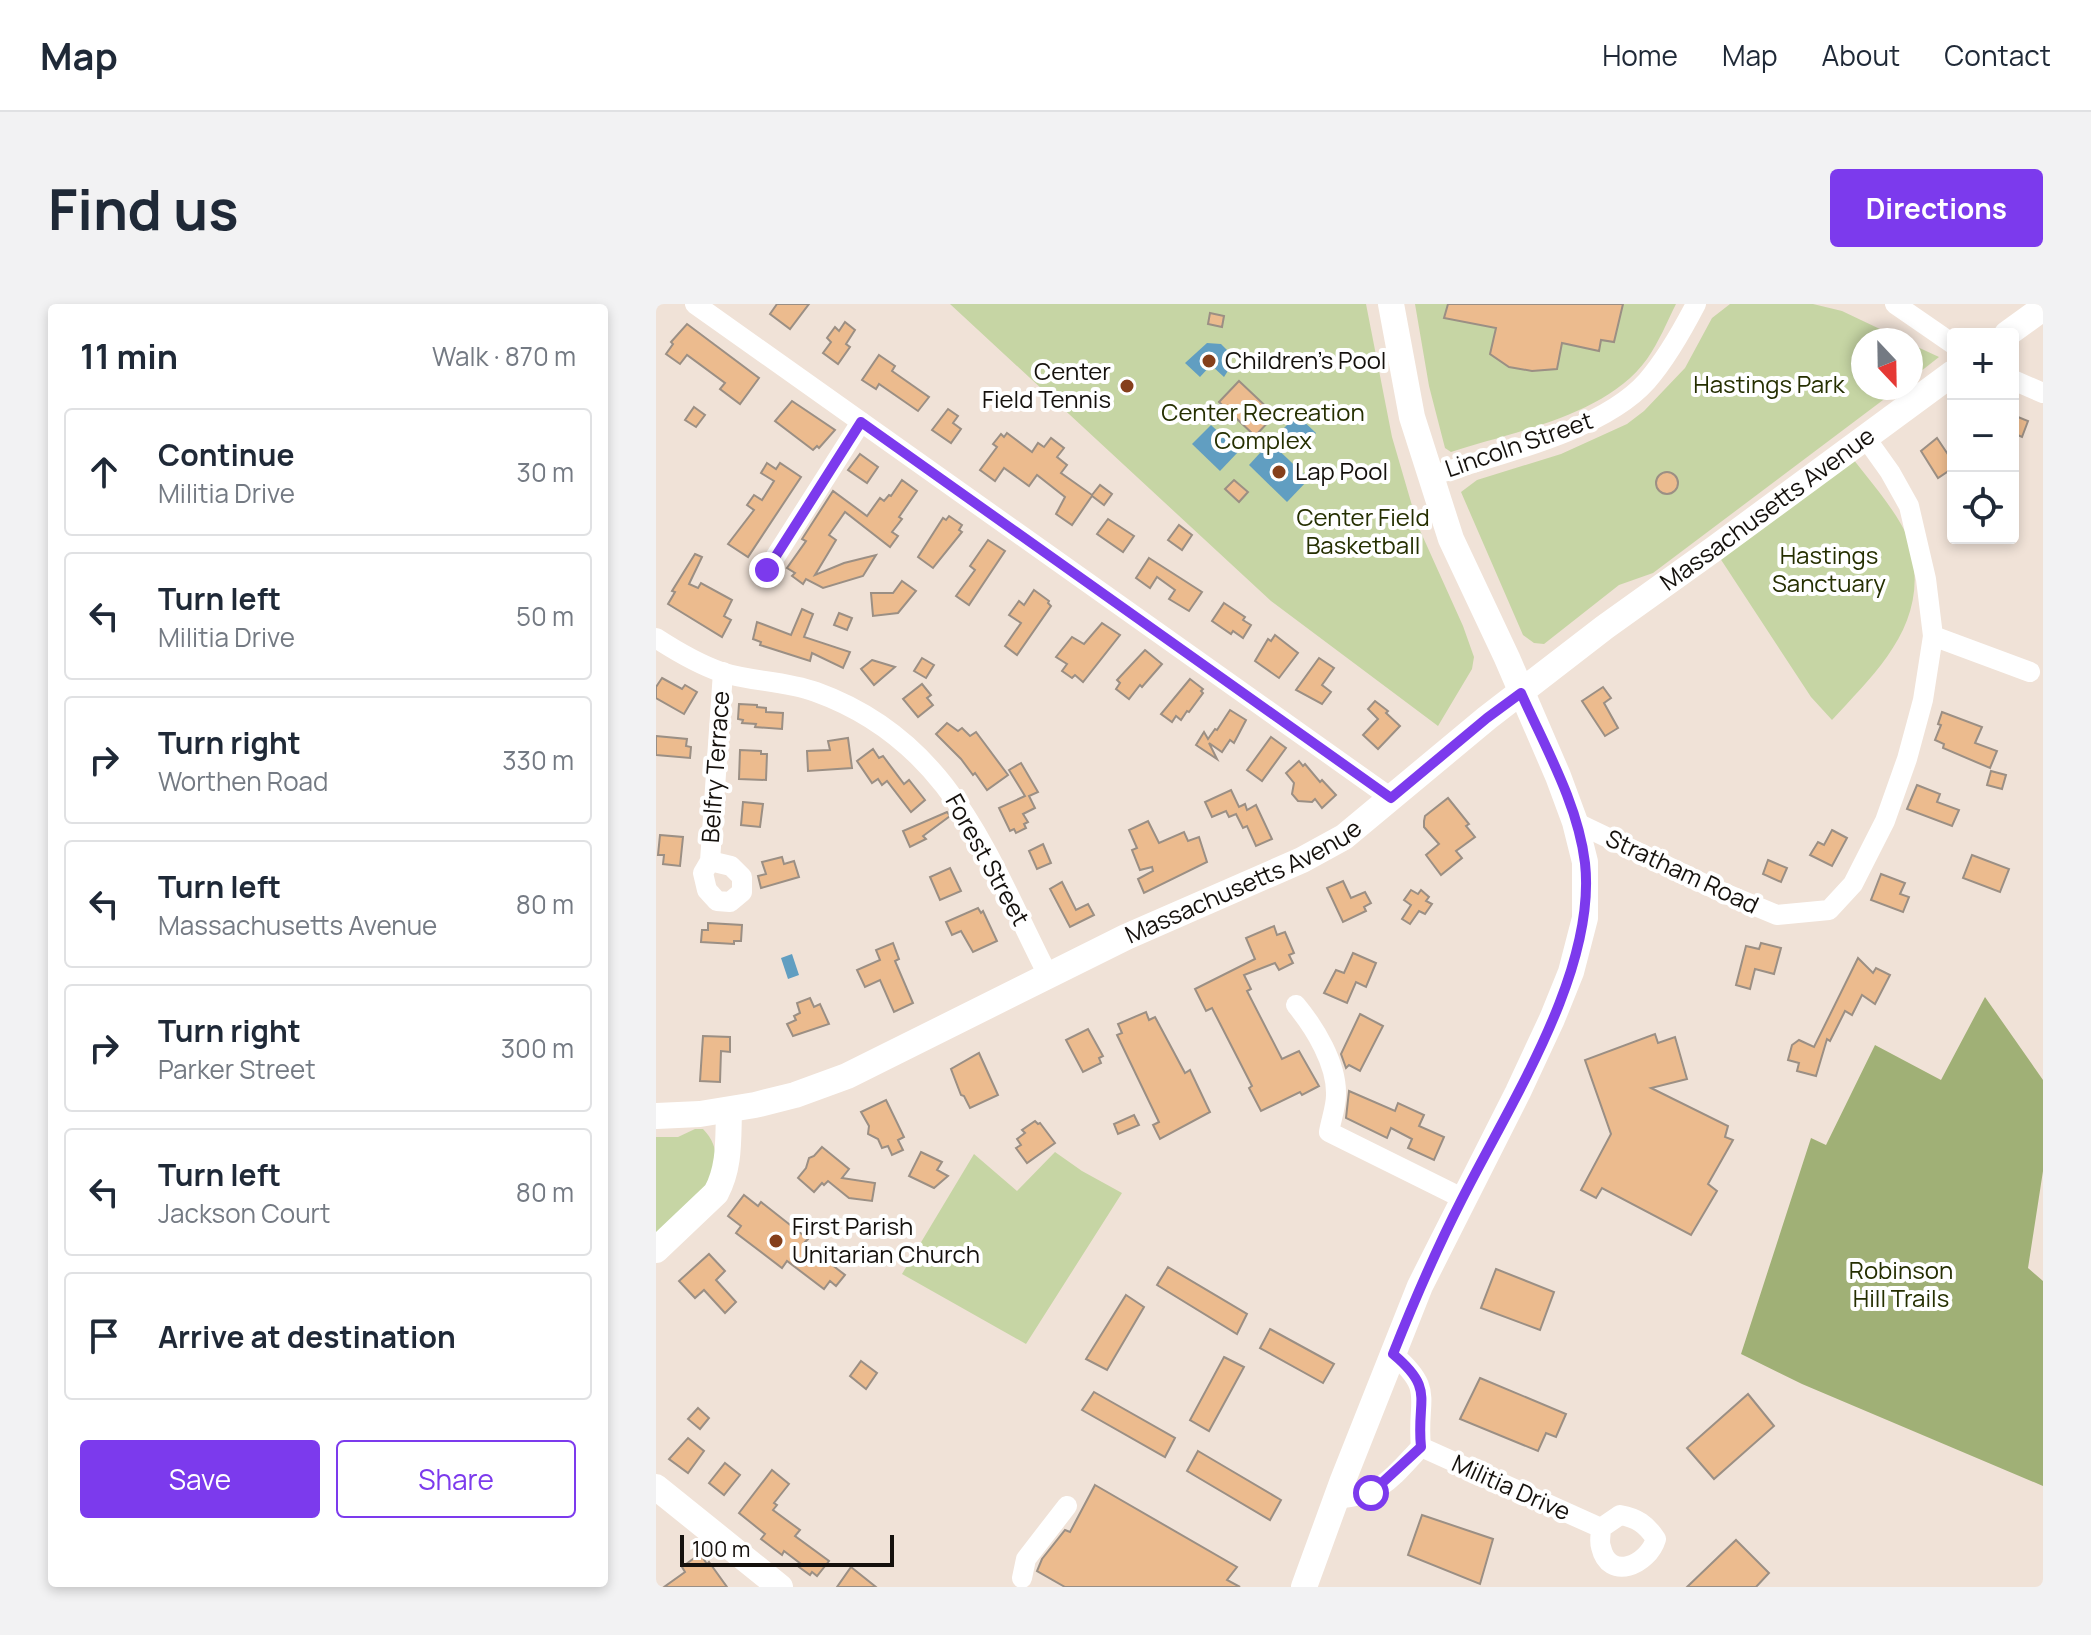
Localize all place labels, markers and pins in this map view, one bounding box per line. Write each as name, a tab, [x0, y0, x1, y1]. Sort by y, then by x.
place label: Children's Pool	[1225, 343, 1386, 376]
marker: Children's Pool	[1200, 352, 1218, 370]
place label: Center Field Tennis	[982, 354, 1111, 415]
marker: Center Field Tennis	[1118, 377, 1136, 395]
place label: Lap Pool	[1295, 454, 1388, 487]
marker: Lap Pool	[1270, 463, 1288, 481]
place label: First Parish Unitarian Church	[792, 1209, 980, 1270]
marker: First Parish Unitarian Church	[767, 1232, 785, 1250]

